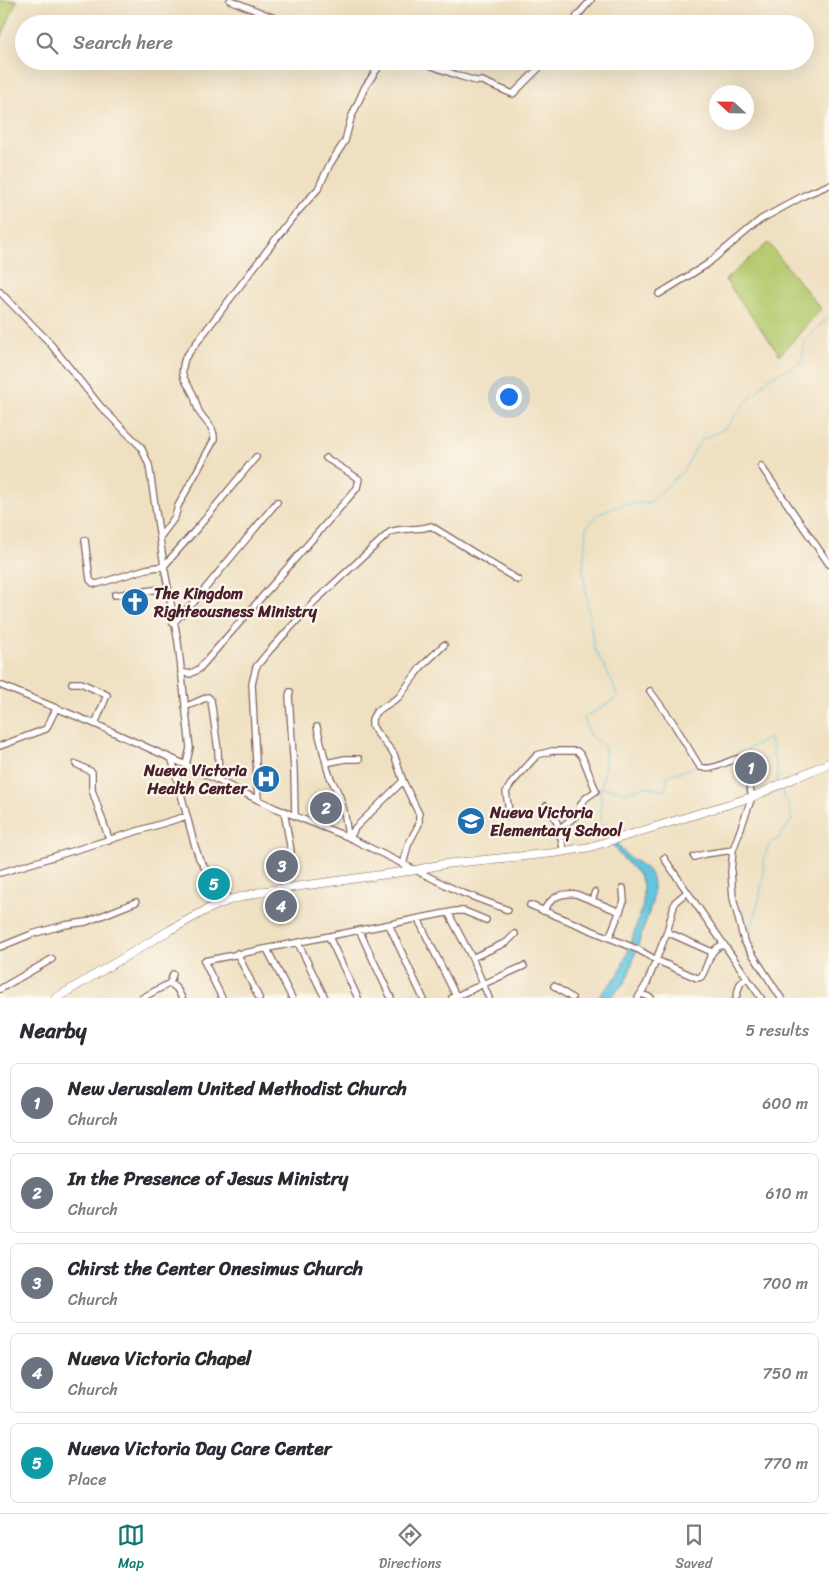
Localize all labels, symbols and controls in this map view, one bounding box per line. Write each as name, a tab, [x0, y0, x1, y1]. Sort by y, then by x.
search box	[15, 15, 814, 70]
text: Search here	[73, 26, 173, 59]
icon: search	[33, 29, 61, 57]
north arrow	[709, 85, 754, 130]
your location	[496, 384, 522, 410]
place label: The Kingdom Righteousness Ministry	[153, 579, 318, 626]
church icon: The Kingdom Righteousness Ministry	[120, 587, 150, 617]
pin: 1	[735, 749, 767, 787]
place label: Nueva Victoria Health Center	[143, 756, 248, 803]
hospital icon: Nueva Victoria Health Center	[251, 764, 281, 794]
pin: 2	[310, 789, 342, 827]
place label: Nueva Victoria Elementary School	[489, 798, 623, 845]
school or university icon: Nueva Victoria Elementary School	[456, 806, 486, 836]
pin: 3	[266, 847, 298, 885]
pin: 5	[198, 865, 230, 903]
pin: 4	[265, 887, 297, 925]
text: Nearby	[20, 1012, 86, 1050]
text: 5 results	[745, 1016, 809, 1045]
text: New Jerusalem United Methodist Church	[68, 1072, 407, 1105]
text: 1	[34, 1089, 40, 1118]
text: 600 m	[762, 1089, 808, 1118]
text: Church	[68, 1105, 118, 1134]
text: In the Presence of Jesus Ministry	[68, 1162, 348, 1195]
text: 2	[32, 1179, 42, 1208]
text: 610 m	[765, 1179, 808, 1208]
text: Church	[68, 1195, 118, 1224]
text: Chirst the Center Onesimus Church	[68, 1252, 363, 1285]
text: 3	[33, 1269, 41, 1298]
text: 700 m	[762, 1269, 808, 1298]
text: Church	[68, 1285, 118, 1314]
text: Nueva Victoria Chapel	[68, 1342, 251, 1375]
text: 4	[32, 1359, 42, 1388]
text: 750 m	[763, 1359, 808, 1388]
text: Church	[68, 1375, 118, 1404]
text: Nueva Victoria Day Care Center	[68, 1432, 331, 1465]
text: 5	[32, 1449, 42, 1478]
text: 770 m	[763, 1449, 808, 1478]
text: Place	[68, 1465, 107, 1494]
tab: Map	[117, 1521, 145, 1576]
tab: Directions	[379, 1521, 441, 1576]
tab: Saved	[675, 1521, 712, 1576]

